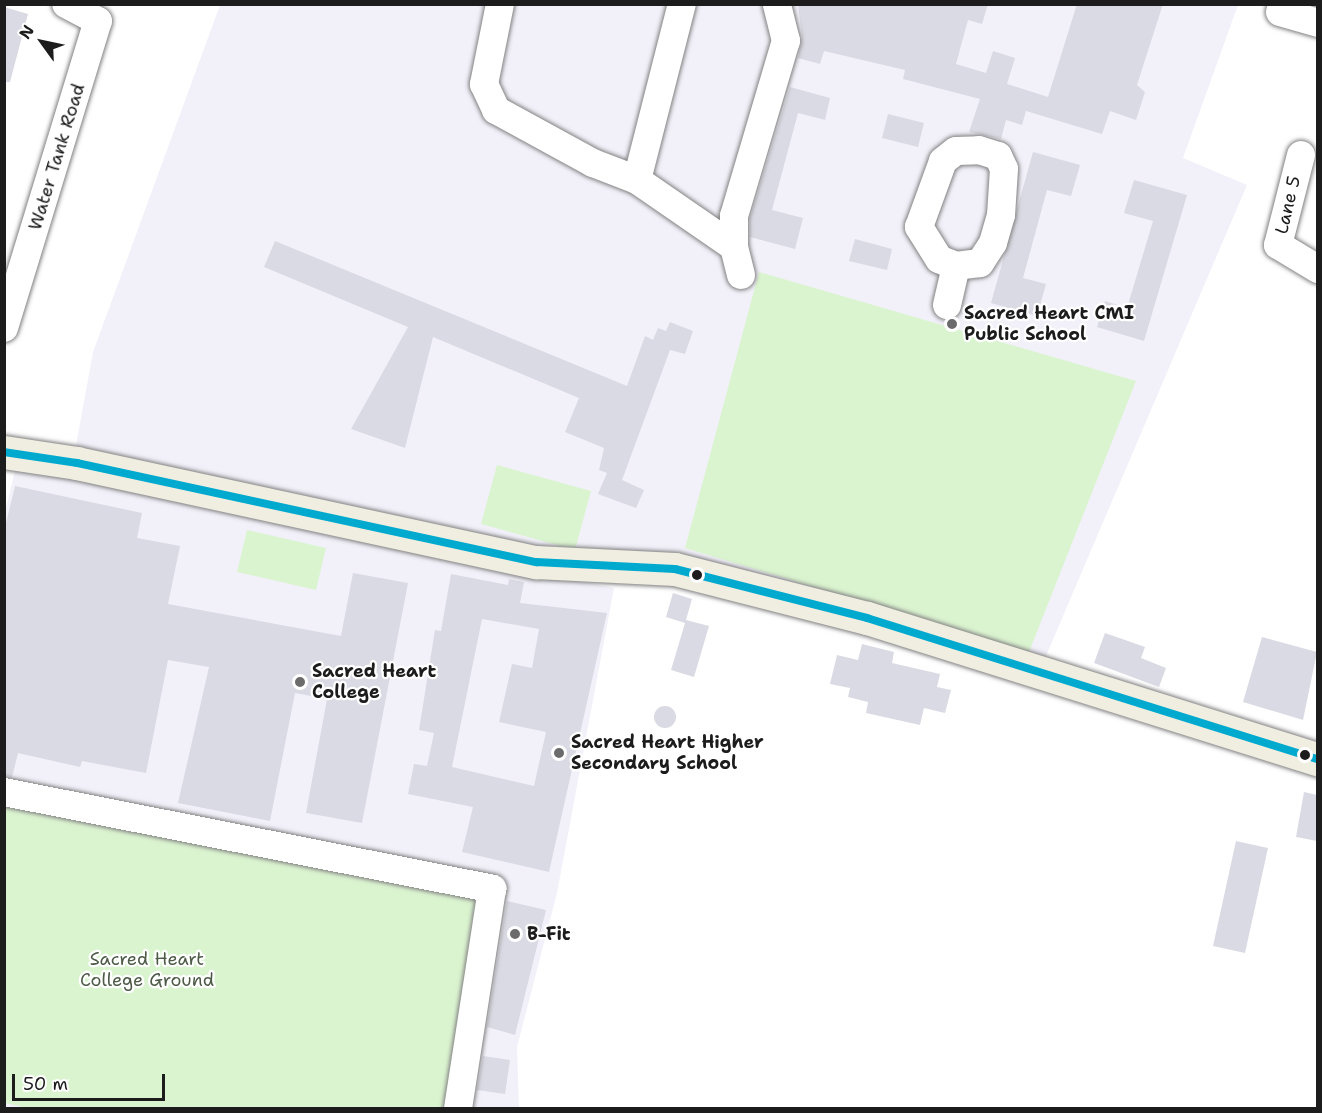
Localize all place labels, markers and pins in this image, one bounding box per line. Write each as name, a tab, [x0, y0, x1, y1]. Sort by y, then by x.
place label: Sacred Heart CMI Public School	[964, 303, 1134, 346]
marker: Sacred Heart CMI Public School	[945, 317, 959, 331]
unlabelled marker	[691, 569, 703, 581]
place label: Sacred Heart College	[312, 661, 436, 704]
marker: Sacred Heart College	[293, 675, 307, 689]
place label: Sacred Heart Higher Secondary School	[571, 732, 764, 774]
marker: Sacred Heart Higher Secondary School	[552, 746, 566, 760]
unlabelled marker	[1299, 749, 1311, 761]
place label: B-Fit	[527, 923, 571, 945]
marker: B-Fit	[508, 927, 522, 941]

